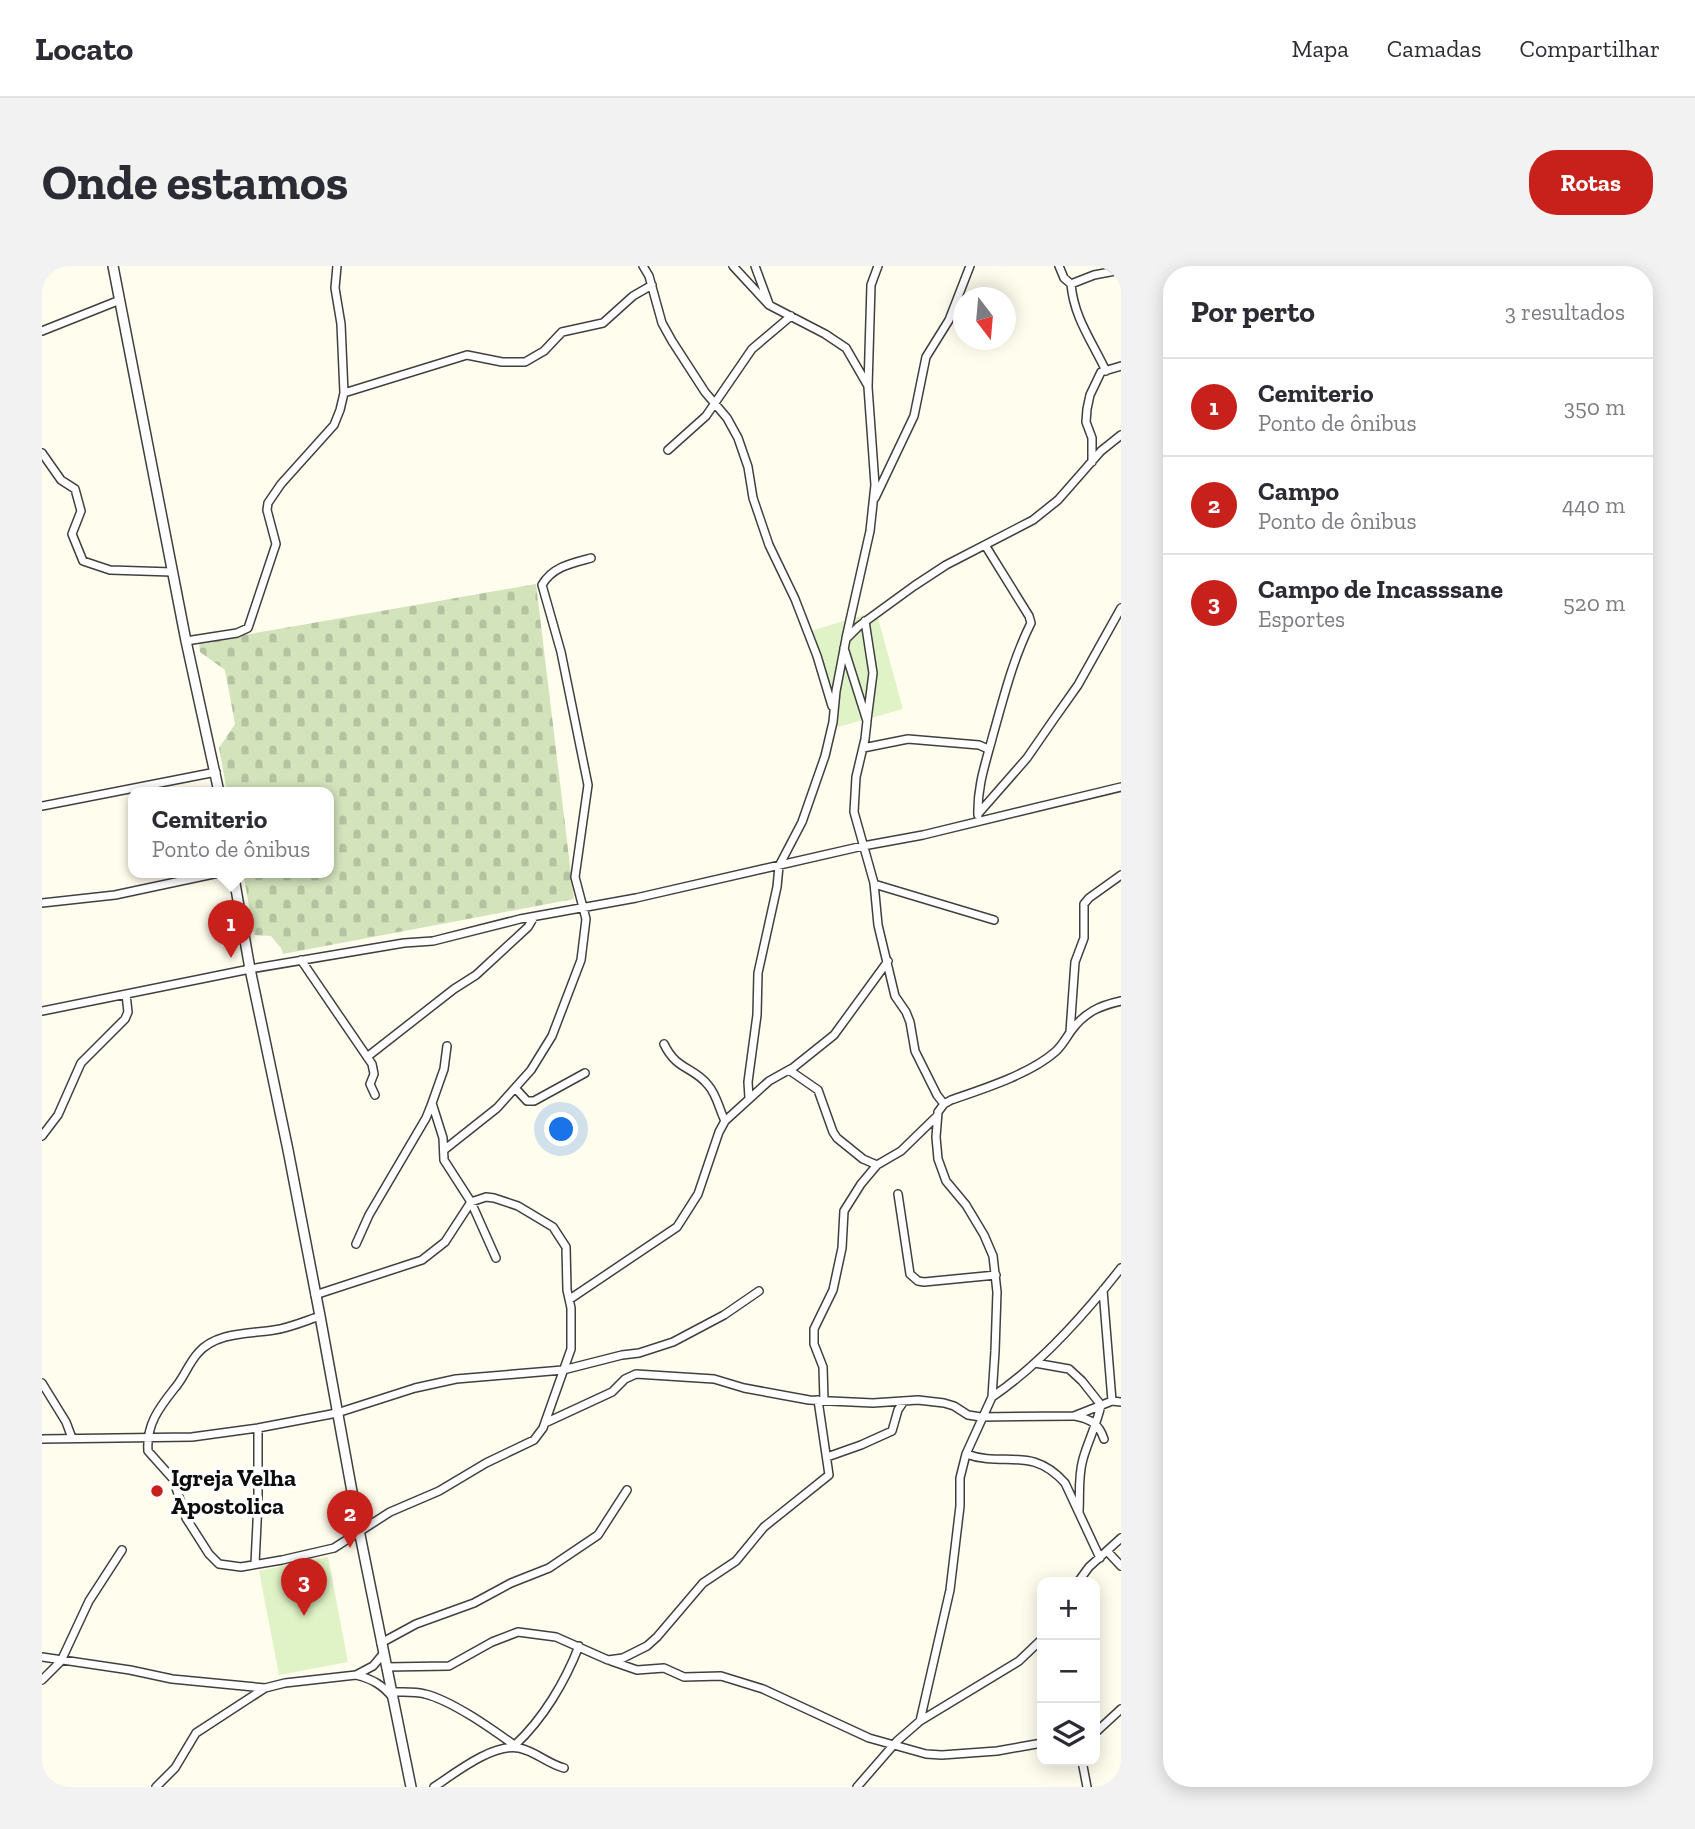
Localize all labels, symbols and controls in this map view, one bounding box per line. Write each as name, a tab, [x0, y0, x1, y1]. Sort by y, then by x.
text: Locato	[35, 29, 133, 68]
text: Mapa	[1291, 34, 1349, 63]
text: Camadas	[1387, 34, 1481, 63]
text: Compartilhar	[1519, 34, 1660, 63]
button: Rotas	[1529, 150, 1653, 215]
text: Onde estamos	[42, 153, 348, 212]
north arrow	[953, 287, 1016, 350]
text: Por perto	[1191, 294, 1315, 330]
text: 3 resultados	[1505, 298, 1625, 326]
text: Cemiterio	[1258, 377, 1374, 409]
text: 1	[1209, 393, 1219, 421]
text: 350 m	[1564, 393, 1625, 421]
text: Ponto de ônibus	[1258, 409, 1417, 437]
text: Campo	[1258, 475, 1339, 507]
text: 2	[1208, 491, 1220, 519]
text: 440 m	[1562, 491, 1625, 519]
text: Ponto de ônibus	[1258, 507, 1417, 535]
text: Campo de Incasssane	[1258, 573, 1503, 605]
text: 3	[1208, 589, 1220, 617]
text: 520 m	[1563, 589, 1625, 617]
text: Esportes	[1258, 605, 1345, 633]
popup	[128, 787, 334, 878]
text: Cemiterio	[152, 803, 267, 835]
text: Ponto de ônibus	[152, 835, 310, 863]
pin: 1	[208, 900, 254, 958]
your location	[544, 1112, 578, 1146]
place label: Igreja Velha Apostolica	[171, 1463, 296, 1520]
marker: Igreja Velha Apostolica	[149, 1483, 165, 1499]
pin: 2	[327, 1490, 373, 1548]
pin: 3	[281, 1558, 327, 1616]
map controls	[1037, 1577, 1100, 1766]
button: +	[1037, 1577, 1100, 1640]
button: −	[1037, 1640, 1100, 1703]
button: layers	[1037, 1703, 1100, 1766]

